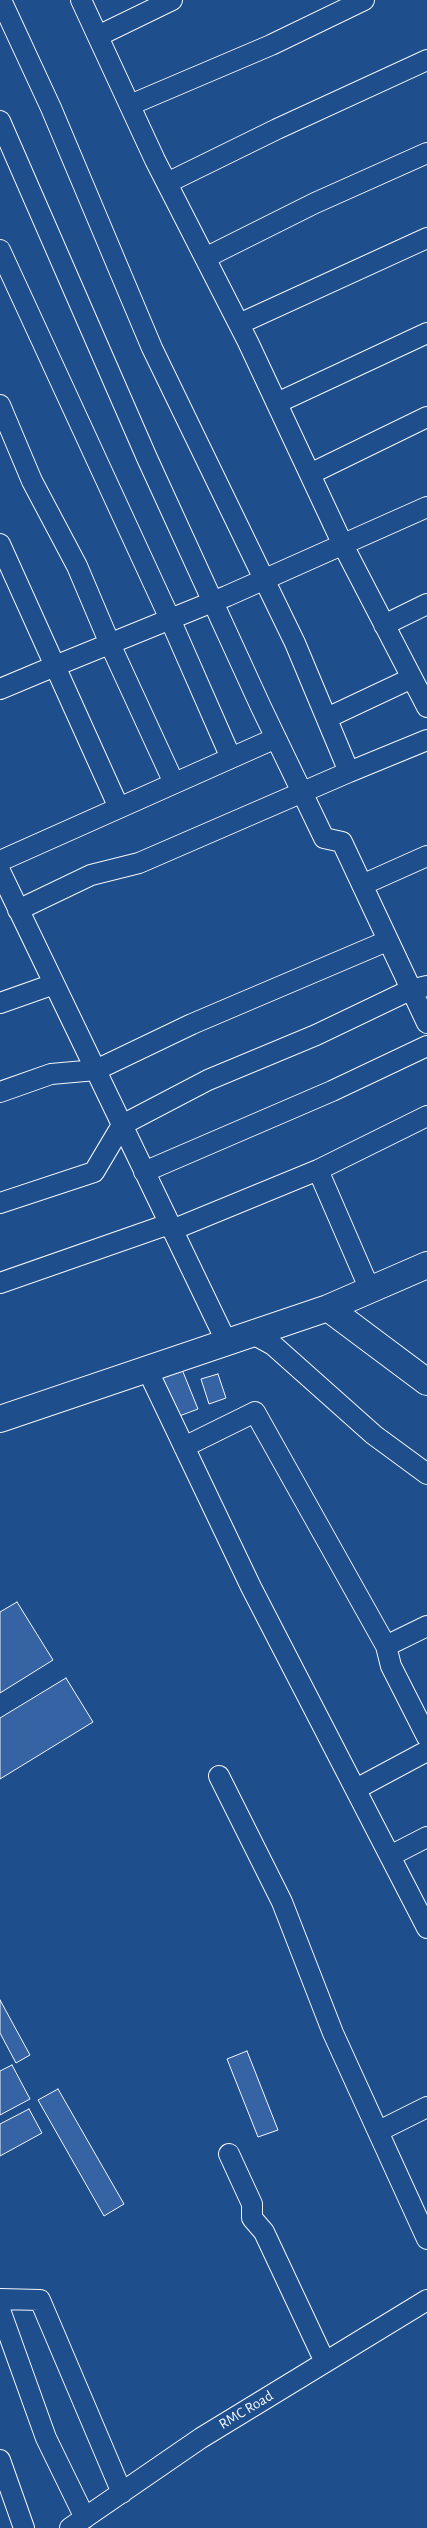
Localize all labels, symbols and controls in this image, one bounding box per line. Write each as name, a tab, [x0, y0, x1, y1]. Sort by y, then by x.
street label: RMC Road	[216, 2387, 276, 2433]

